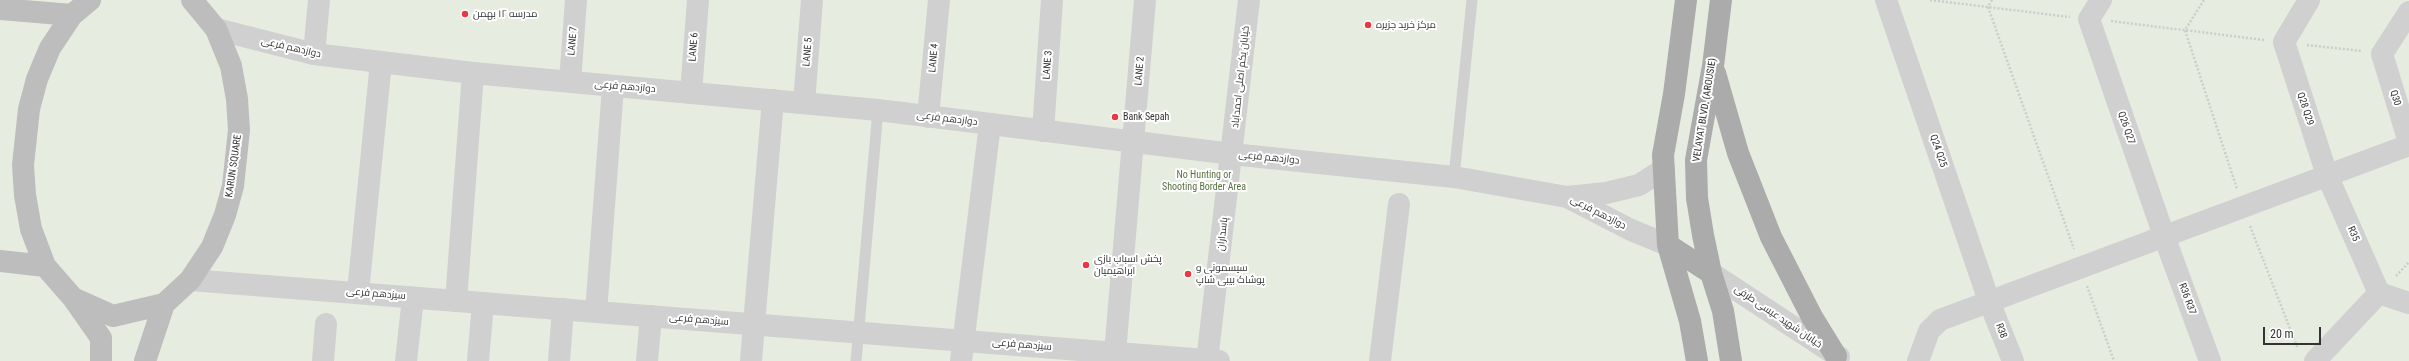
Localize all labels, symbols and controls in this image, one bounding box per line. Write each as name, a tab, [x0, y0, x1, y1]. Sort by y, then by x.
place label: مدرسه ۱۲ بهمن	[473, 8, 537, 20]
marker: مدرسه ۱۲ بهمن	[460, 9, 470, 19]
place label: مرکز خرید جزیره	[1376, 19, 1436, 31]
marker: مرکز خرید جزیره	[1363, 20, 1373, 30]
street label: خیابان یکم اصلی احمداباد	[1230, 25, 1252, 129]
street label: LANE 7	[566, 26, 580, 56]
street label: LANE 6	[687, 32, 701, 62]
street label: دوازدهم فرعی	[260, 35, 322, 61]
street label: LANE 5	[801, 37, 815, 67]
street label: LANE 4	[927, 43, 941, 73]
street label: LANE 3	[1041, 50, 1055, 80]
street label: LANE 2	[1133, 56, 1147, 86]
street label: VELAYAT BLVD. (AROUSIE)	[1691, 57, 1719, 163]
street label: دوازدهم فرعی	[594, 78, 656, 96]
street label: Q30	[2387, 89, 2403, 107]
street label: Q28 Q29	[2294, 91, 2316, 127]
street label: دوازدهم فرعی	[916, 109, 978, 129]
street label: Q26 Q27	[2115, 110, 2137, 146]
place label: Bank Sepah	[1123, 111, 1169, 123]
marker: Bank Sepah	[1110, 112, 1120, 122]
street label: Q24 Q25	[1927, 133, 1949, 169]
street label: KARUN SQUARE	[224, 134, 244, 198]
street label: دوازدهم فرعی	[1238, 149, 1300, 167]
park label: No Hunting or Shooting Border Area	[1162, 169, 1246, 192]
street label: دوازدهم فرعی	[1568, 194, 1628, 232]
street label: پاسداران	[1215, 216, 1231, 252]
street label: R35	[2344, 225, 2362, 243]
place label: پخش اسباب بازی ابراهیمیان	[1094, 253, 1162, 276]
marker: پخش اسباب بازی ابراهیمیان	[1081, 260, 1091, 270]
place label: سیسمونی و پوشاک بیبی شاپ	[1196, 262, 1265, 286]
marker: سیسمونی و پوشاک بیبی شاپ	[1183, 269, 1193, 279]
street label: R36 R37	[2176, 282, 2198, 316]
street label: خیابان شهید عیسی طرفی	[1732, 283, 1824, 351]
street label: سیزدهم فرعی	[346, 285, 406, 303]
street label: سیزدهم فرعی	[669, 311, 729, 329]
scale bar	[2265, 319, 2323, 345]
street label: R38	[1993, 322, 2009, 340]
text: 20 m	[2270, 327, 2294, 341]
street label: سیزدهم فرعی	[992, 336, 1052, 354]

